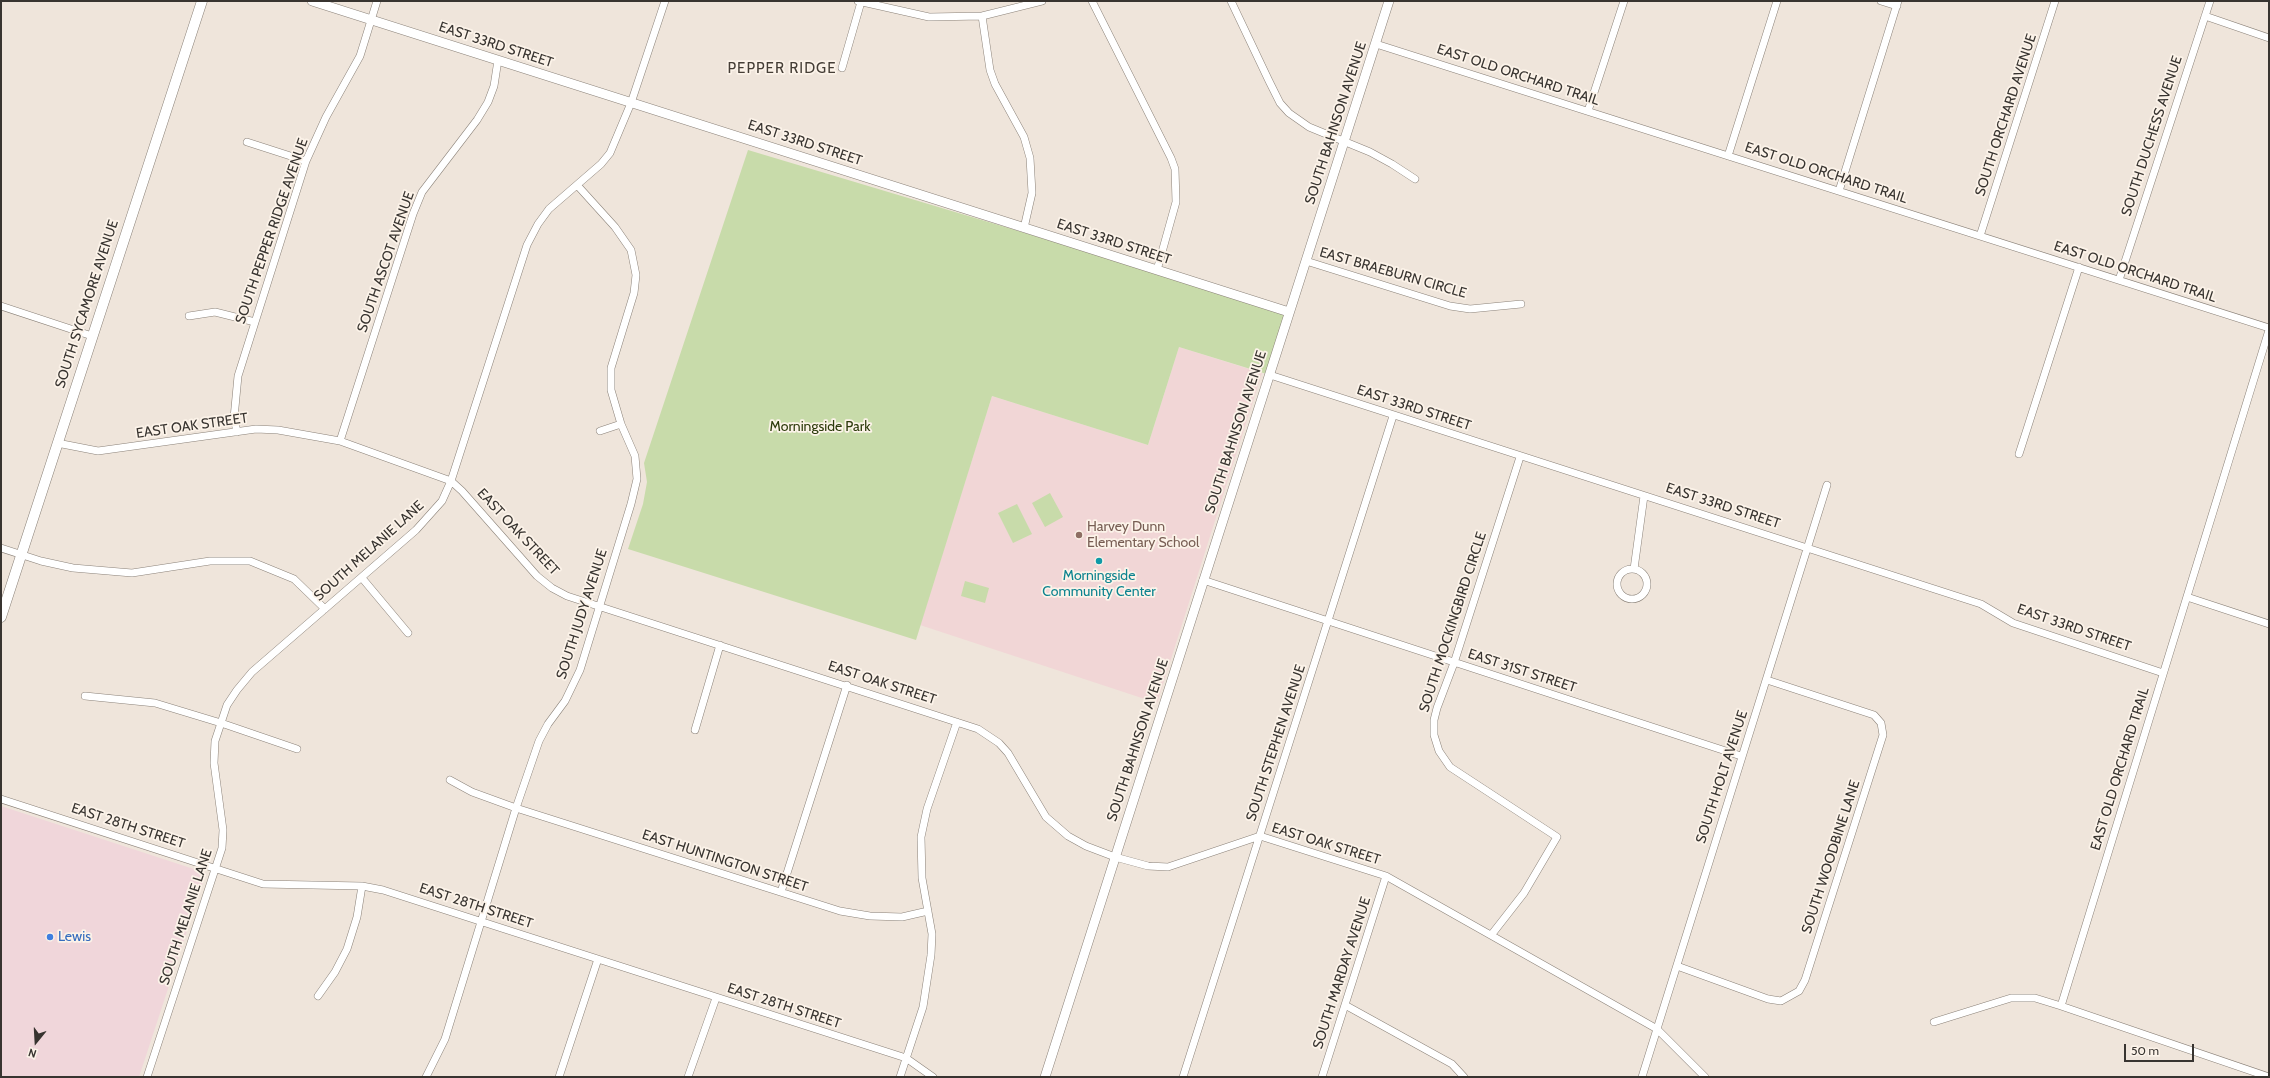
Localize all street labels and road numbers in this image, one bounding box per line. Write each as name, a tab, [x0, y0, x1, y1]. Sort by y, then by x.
street label: EAST 33RD STREET	[437, 19, 555, 71]
street label: SOUTH ORCHARD AVENUE	[1972, 32, 2040, 198]
street label: SOUTH BAHNSON AVENUE	[1302, 39, 1370, 207]
street label: EAST OLD ORCHARD TRAIL	[1435, 41, 1601, 109]
street label: SOUTH DUCHESS AVENUE	[2118, 54, 2186, 218]
street label: EAST 33RD STREET	[746, 117, 864, 169]
street label: SOUTH PEPPER RIDGE AVENUE	[232, 136, 312, 326]
street label: EAST OLD ORCHARD TRAIL	[1743, 139, 1909, 207]
street label: SOUTH ASCOT AVENUE	[354, 189, 418, 335]
street label: EAST 33RD STREET	[1055, 216, 1173, 268]
street label: SOUTH SYCAMORE AVENUE	[52, 218, 122, 390]
street label: EAST OLD ORCHARD TRAIL	[2052, 238, 2218, 306]
street label: EAST BRAEBURN CIRCLE	[1317, 244, 1469, 302]
street label: SOUTH BAHNSON AVENUE	[1202, 348, 1270, 516]
street label: EAST 33RD STREET	[1355, 382, 1473, 434]
street label: EAST OAK STREET	[135, 410, 249, 442]
street label: EAST 33RD STREET	[1664, 480, 1782, 532]
street label: EAST OAK STREET	[473, 485, 563, 579]
street label: SOUTH MELANIE LANE	[311, 497, 427, 605]
street label: SOUTH MOCKINGBIRD CIRCLE	[1416, 530, 1490, 714]
street label: SOUTH JUDY AVENUE	[553, 547, 611, 681]
street label: EAST 33RD STREET	[2015, 601, 2133, 655]
street label: EAST 31ST STREET	[1466, 646, 1578, 696]
street label: SOUTH BAHNSON AVENUE	[1104, 656, 1172, 824]
street label: EAST OAK STREET	[826, 658, 938, 708]
street label: SOUTH STEPHEN AVENUE	[1243, 663, 1309, 823]
street label: EAST OLD ORCHARD TRAIL	[2087, 685, 2153, 853]
street label: SOUTH HOLT AVENUE	[1693, 708, 1751, 846]
street label: SOUTH WOODBINE LANE	[1798, 778, 1864, 936]
street label: EAST 28TH STREET	[69, 800, 187, 852]
street label: EAST OAK STREET	[1270, 820, 1382, 868]
street label: EAST HUNTINGTON STREET	[640, 826, 810, 896]
street label: SOUTH MELANIE LANE	[156, 847, 216, 987]
street label: EAST 28TH STREET	[417, 880, 535, 932]
street label: SOUTH MARDAY AVENUE	[1309, 895, 1375, 1051]
street label: EAST 28TH STREET	[725, 980, 843, 1032]

